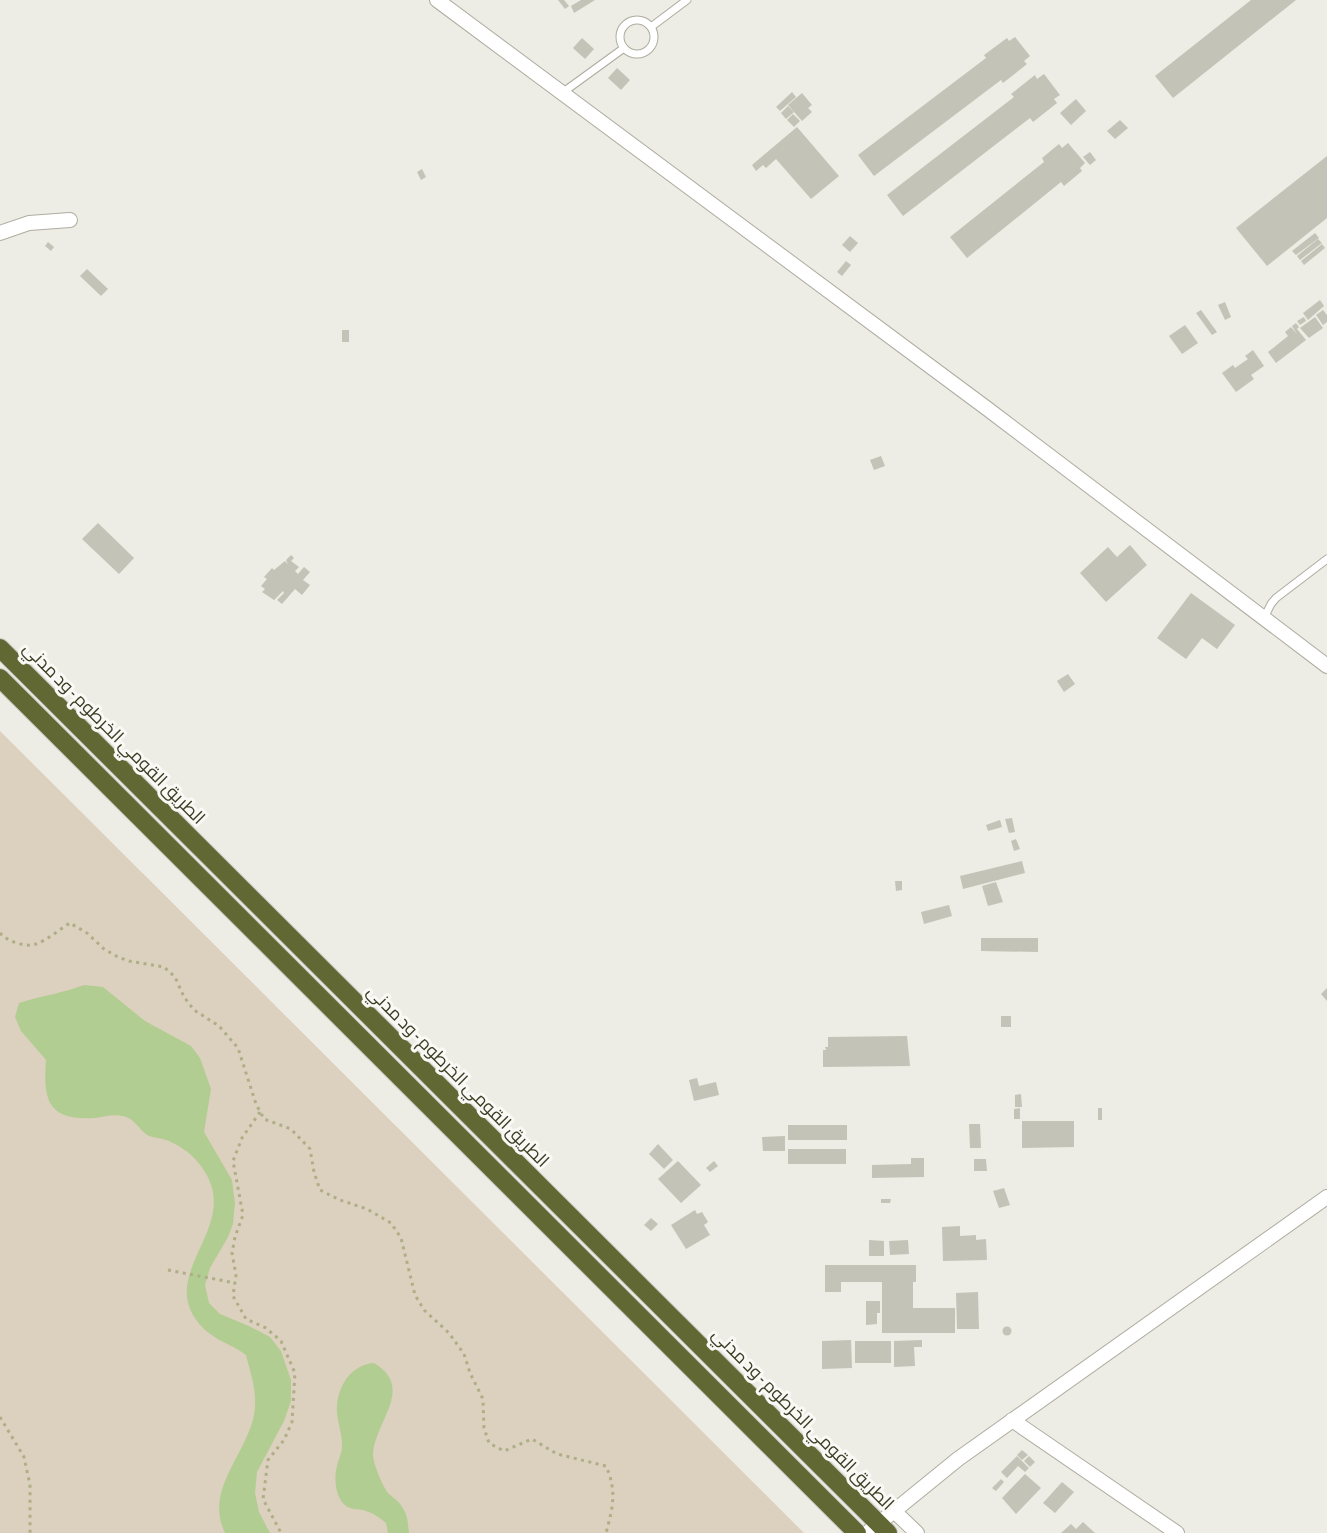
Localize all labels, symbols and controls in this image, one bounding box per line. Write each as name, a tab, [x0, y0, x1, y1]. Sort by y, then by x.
street label: الطريق القومي الخرطوم - ود مدني	[16, 637, 210, 831]
street label: الطريق القومي الخرطوم - ود مدني	[360, 980, 554, 1174]
street label: الطريق القومي الخرطوم - ود مدني	[705, 1323, 899, 1517]

